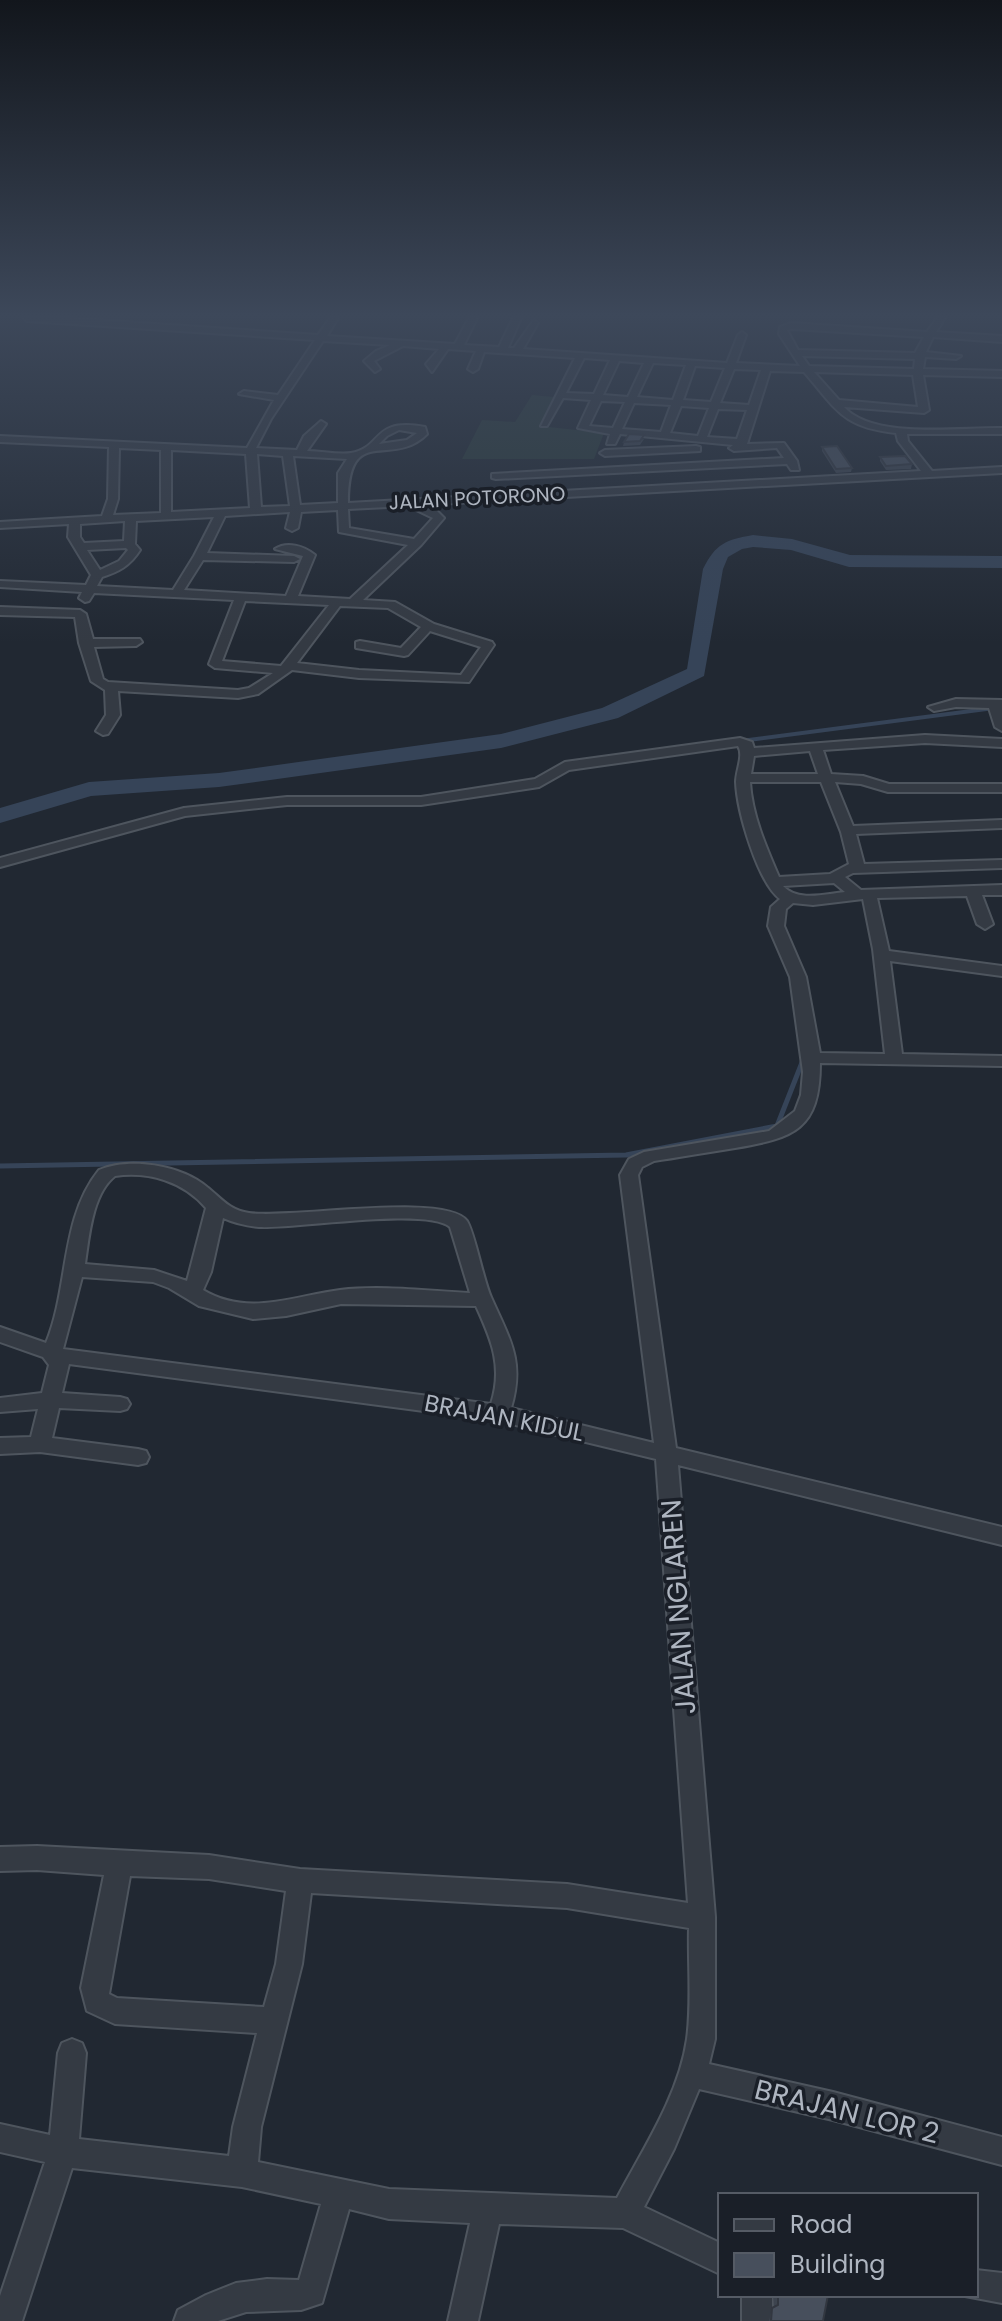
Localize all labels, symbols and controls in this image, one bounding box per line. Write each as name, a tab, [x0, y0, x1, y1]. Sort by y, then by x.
street label: JALAN POTORONO	[388, 479, 566, 517]
street label: BRAJAN KIDUL	[422, 1386, 587, 1449]
street label: JALAN NGLAREN	[652, 1498, 705, 1716]
street label: BRAJAN LOR 2	[751, 2070, 943, 2153]
legend	[718, 2193, 978, 2297]
text: Road	[790, 2208, 852, 2241]
text: Building	[790, 2248, 886, 2281]

